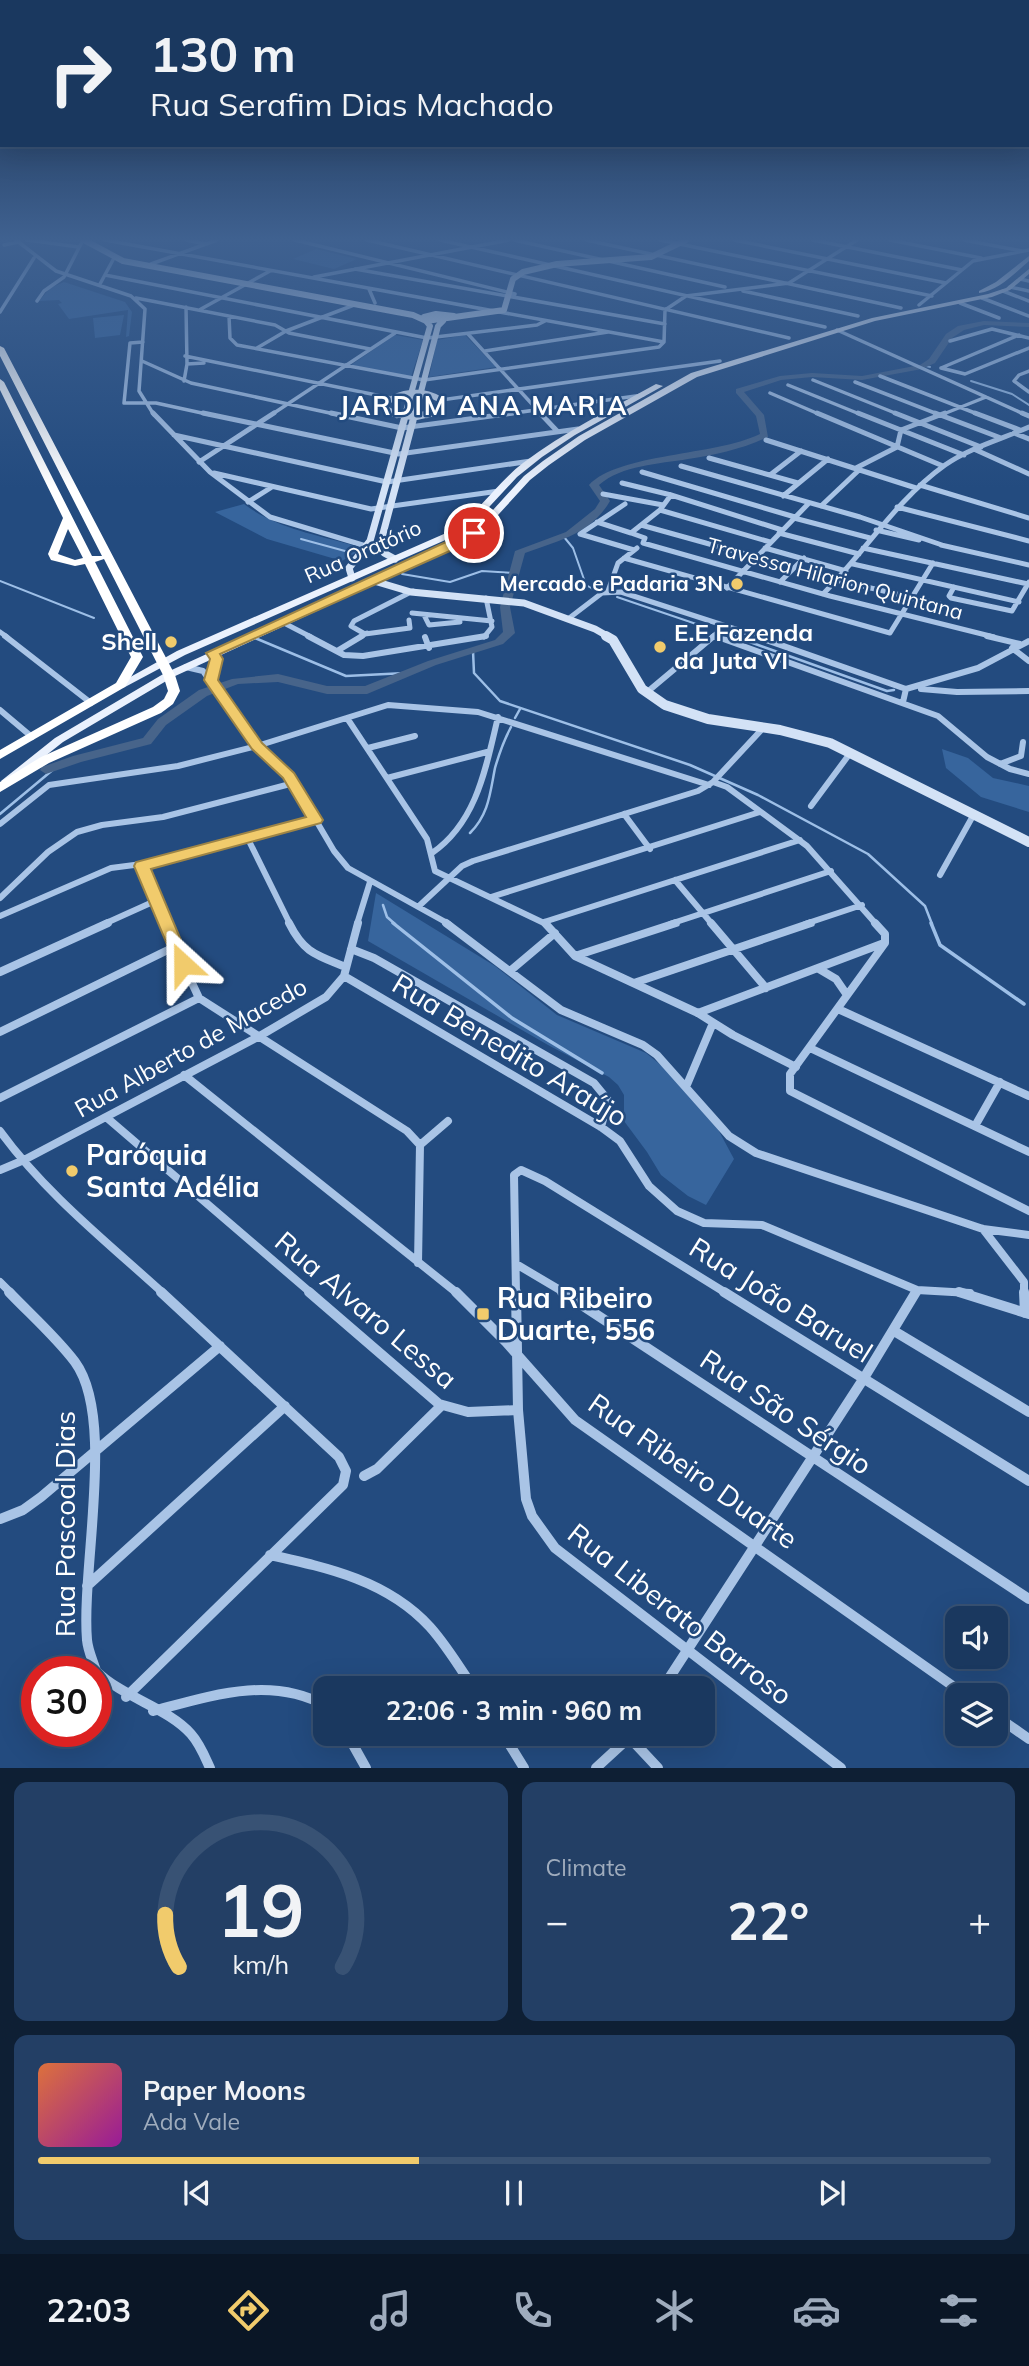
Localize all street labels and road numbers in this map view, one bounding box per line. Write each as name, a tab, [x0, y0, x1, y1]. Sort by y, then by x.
street label: Rua Oratório	[300, 514, 425, 588]
street label: Travessa Hilarion Quintana	[704, 531, 966, 625]
street label: Rua Benedito Araújo	[386, 966, 634, 1134]
street label: Rua Alberto de Macedo	[69, 971, 312, 1124]
street label: Rua Alvaro Lessa	[268, 1223, 464, 1396]
street label: Rua João Baruel	[683, 1229, 879, 1370]
street label: Rua São Sérgio	[694, 1341, 879, 1482]
street label: Rua Ribeiro Duarte	[582, 1385, 805, 1556]
street label: Rua Pascoal Dias	[47, 1411, 82, 1637]
street label: Rua Liberato Barroso	[561, 1515, 800, 1712]

